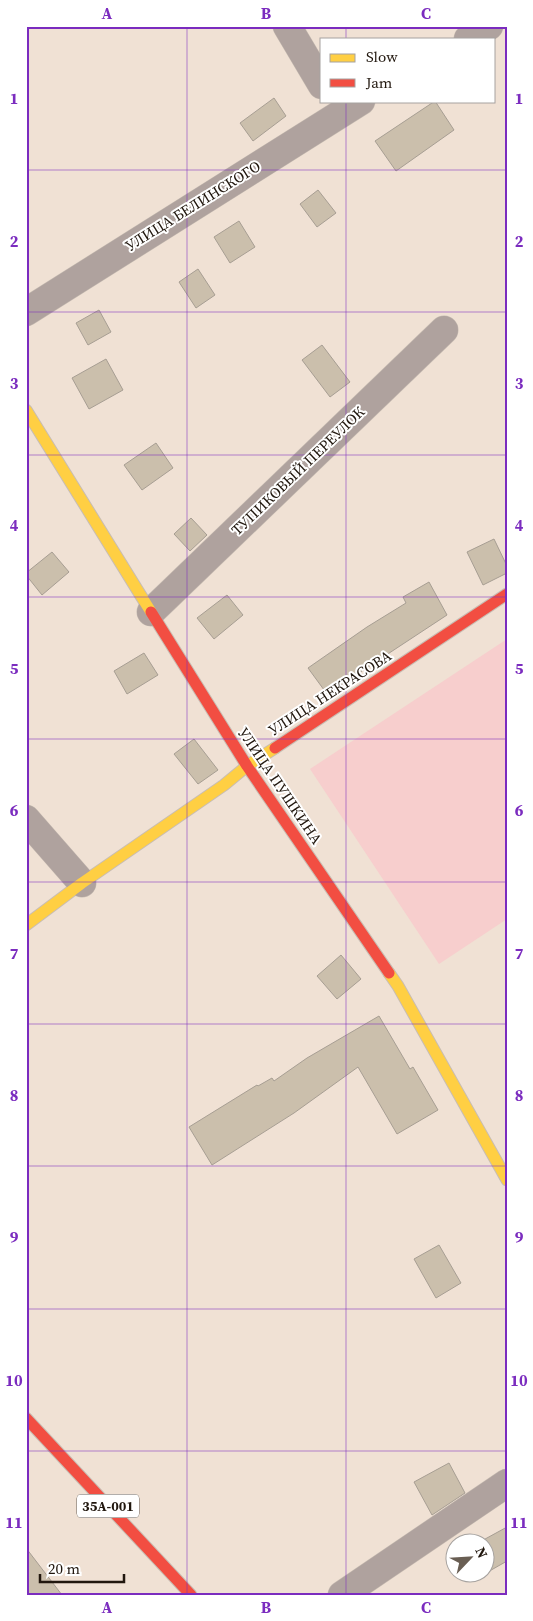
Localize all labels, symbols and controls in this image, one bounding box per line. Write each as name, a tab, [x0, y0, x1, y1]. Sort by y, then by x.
text: A	[102, 2, 113, 24]
text: B	[261, 2, 272, 24]
text: C	[421, 2, 431, 24]
legend	[320, 38, 496, 102]
text: Slow	[366, 46, 398, 67]
text: Jam	[365, 72, 393, 93]
text: 1	[10, 87, 18, 109]
text: 1	[515, 87, 523, 109]
street label: УЛИЦА БЕЛИНСКОГО	[121, 155, 264, 256]
text: 2	[10, 230, 19, 252]
text: 2	[515, 230, 524, 252]
text: 3	[10, 372, 19, 394]
text: 3	[515, 372, 524, 394]
street label: ТУПИКОВЫЙ ПЕРЕУЛОК	[226, 401, 369, 540]
text: 4	[10, 514, 19, 536]
text: 4	[515, 514, 524, 536]
street label: УЛИЦА НЕКРАСОВА	[264, 645, 395, 740]
text: 5	[10, 657, 19, 679]
text: 5	[515, 657, 524, 679]
street label: УЛИЦА ПУШКИНА	[233, 723, 327, 848]
text: 6	[10, 799, 19, 821]
text: 6	[515, 799, 524, 821]
text: 7	[10, 942, 19, 964]
text: 7	[515, 942, 524, 964]
text: 8	[10, 1084, 18, 1106]
text: 8	[515, 1084, 523, 1106]
text: 9	[10, 1226, 19, 1248]
text: 9	[515, 1226, 524, 1248]
text: 10	[5, 1369, 23, 1391]
text: 10	[510, 1369, 528, 1391]
road number: 35А-001	[77, 1494, 139, 1518]
text: 11	[5, 1511, 23, 1533]
text: 11	[510, 1511, 528, 1533]
north arrow	[446, 1534, 496, 1584]
text: N	[471, 1544, 493, 1561]
scale bar	[40, 1551, 124, 1583]
text: 20 m	[48, 1558, 80, 1579]
text: A	[102, 1596, 113, 1618]
text: B	[261, 1596, 272, 1618]
text: C	[421, 1596, 431, 1618]

